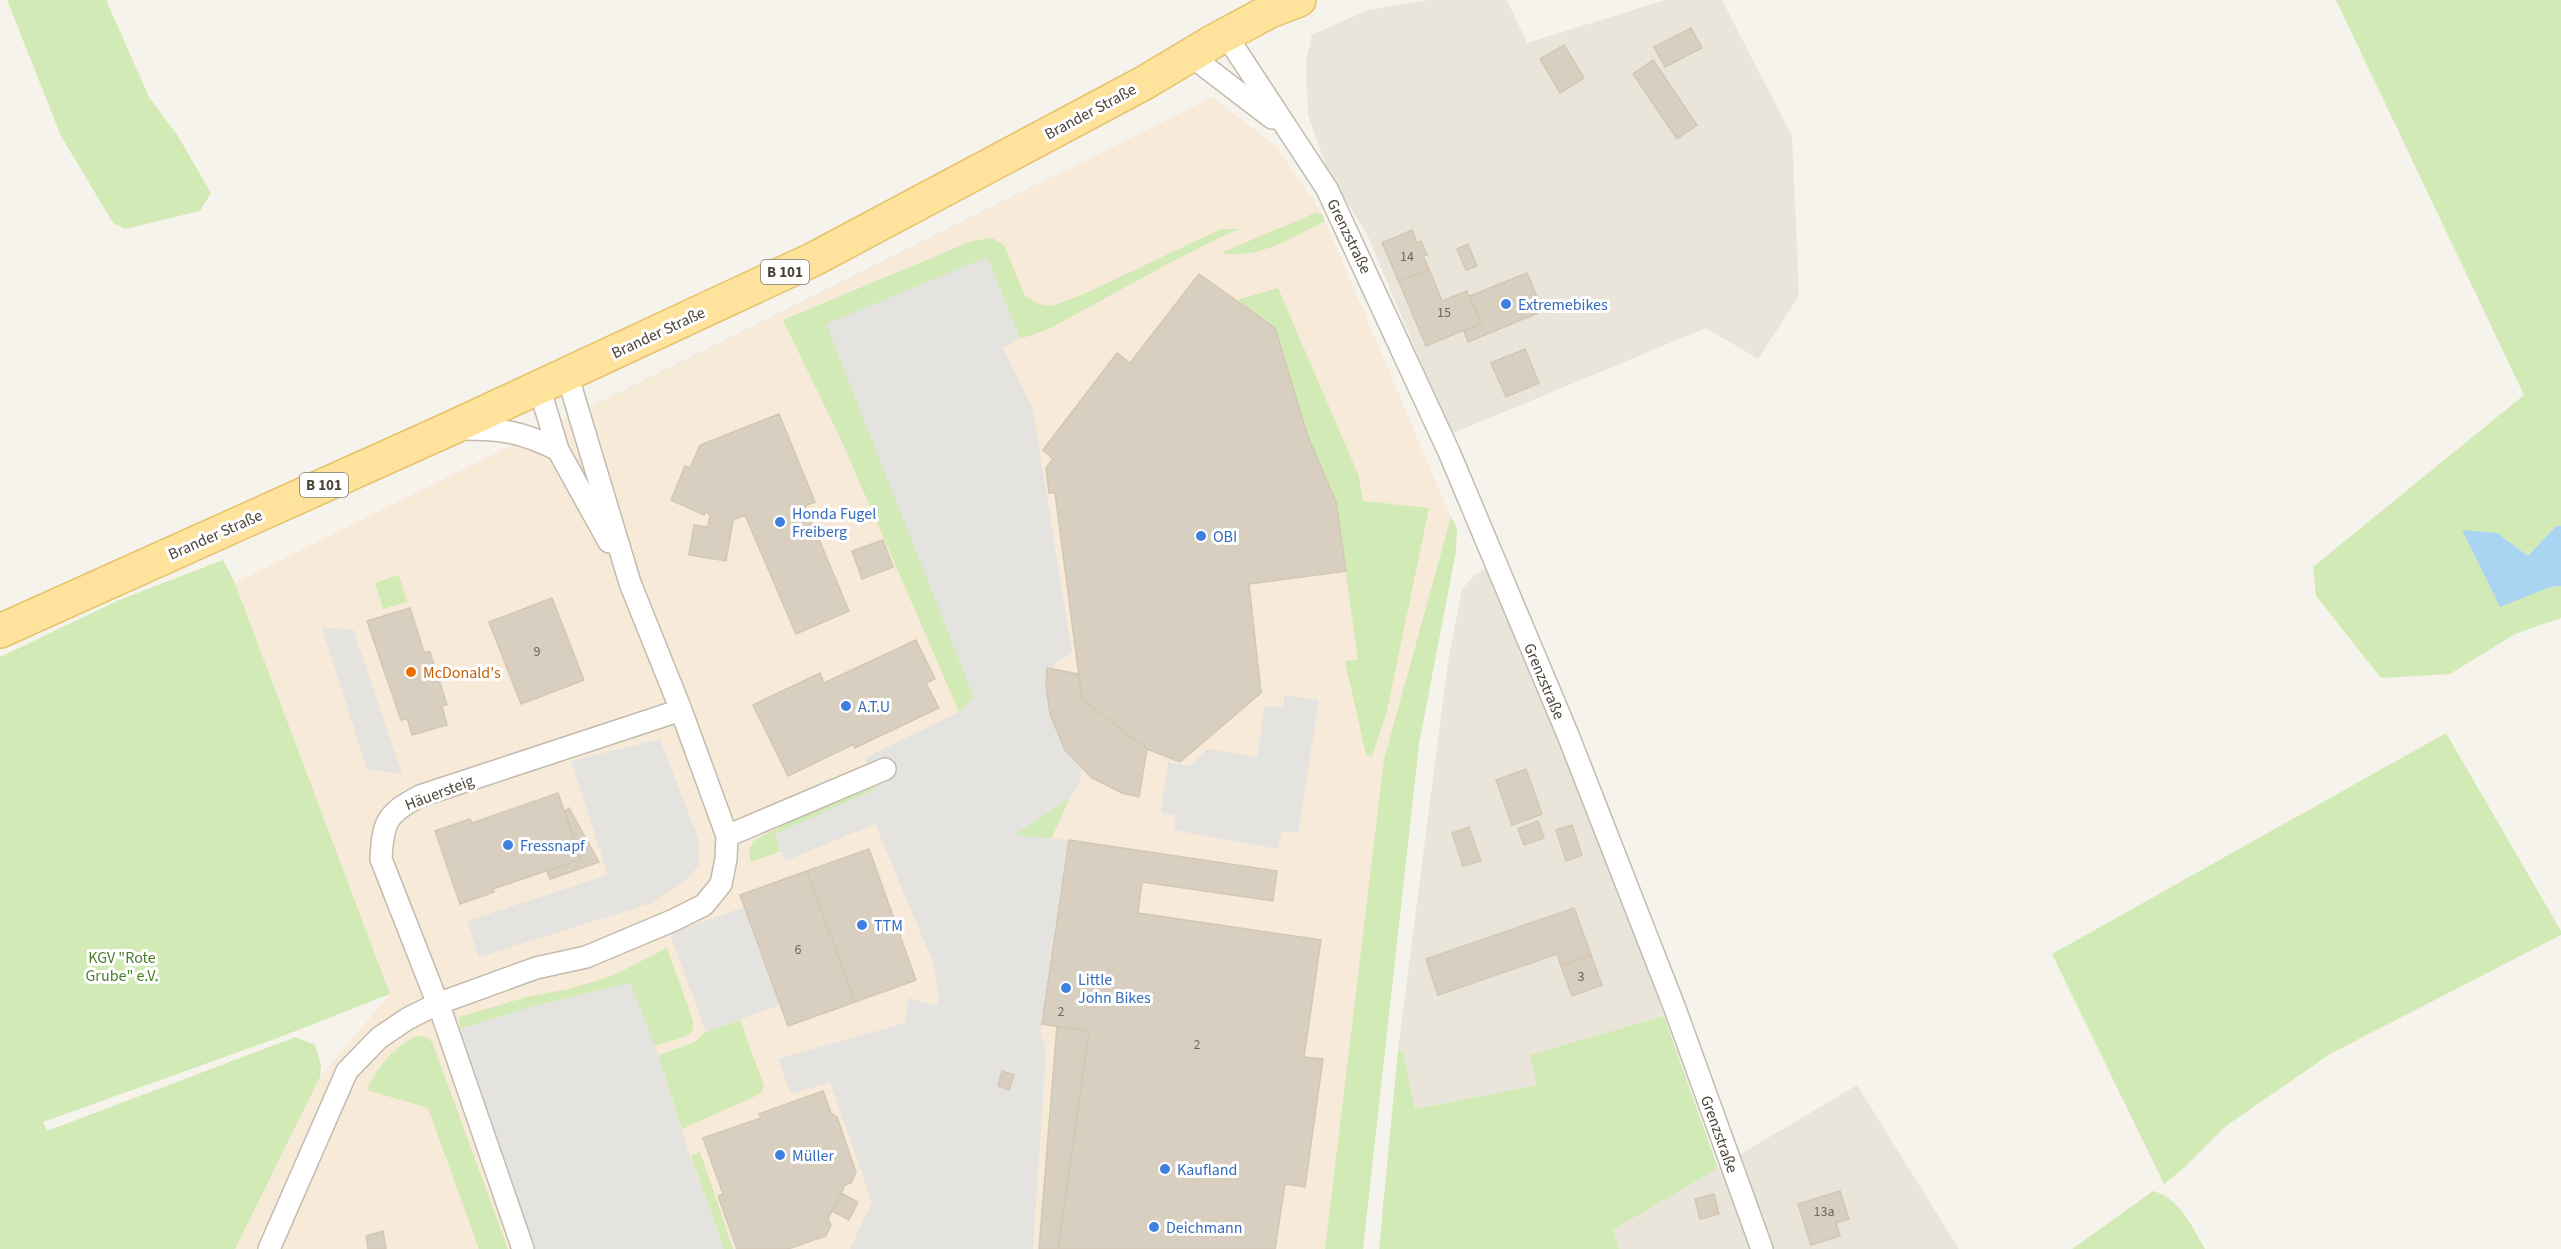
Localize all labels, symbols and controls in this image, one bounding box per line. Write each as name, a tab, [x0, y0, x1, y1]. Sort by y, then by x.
street label: Brander Straße	[1041, 78, 1140, 145]
street label: Grenzstraße	[1321, 195, 1377, 278]
house number: 14	[1400, 247, 1414, 267]
road number: B 101	[761, 260, 809, 284]
place label: Extremebikes	[1518, 294, 1608, 316]
marker: Extremebikes	[1499, 297, 1513, 311]
street label: Brander Straße	[608, 302, 709, 364]
house number: 15	[1437, 303, 1451, 323]
road number: B 101	[300, 473, 348, 497]
place label: Honda Fugel Freiberg	[792, 503, 876, 543]
street label: Brander Straße	[165, 504, 266, 565]
marker: Honda Fugel Freiberg	[773, 515, 787, 529]
place label: OBI	[1213, 526, 1237, 548]
marker: OBI	[1194, 529, 1208, 543]
street label: Grenzstraße	[1518, 640, 1570, 723]
house number: 9	[534, 642, 541, 662]
place label: McDonald's	[423, 662, 501, 684]
marker: McDonald's	[404, 665, 418, 679]
place label: A.T.U	[858, 696, 890, 718]
marker: A.T.U	[839, 699, 853, 713]
street label: Häuersteig	[402, 770, 477, 816]
place label: Fressnapf	[520, 835, 586, 857]
marker: Fressnapf	[501, 838, 515, 852]
place label: TTM	[874, 915, 903, 937]
marker: TTM	[855, 918, 869, 932]
house number: 6	[795, 940, 802, 960]
park label: KGV "Rote Grube" e.V.	[86, 947, 159, 987]
house number: 3	[1578, 967, 1585, 987]
place label: Little John Bikes	[1078, 969, 1151, 1009]
marker: Little John Bikes	[1059, 981, 1073, 995]
house number: 2	[1058, 1002, 1065, 1022]
house number: 2	[1194, 1035, 1201, 1055]
street label: Grenzstraße	[1695, 1093, 1743, 1176]
place label: Müller	[792, 1145, 834, 1167]
marker: Müller	[773, 1148, 787, 1162]
place label: Kaufland	[1177, 1159, 1237, 1181]
marker: Kaufland	[1158, 1162, 1172, 1176]
house number: 13a	[1814, 1202, 1834, 1222]
place label: Deichmann	[1166, 1217, 1243, 1239]
marker: Deichmann	[1147, 1220, 1161, 1234]

